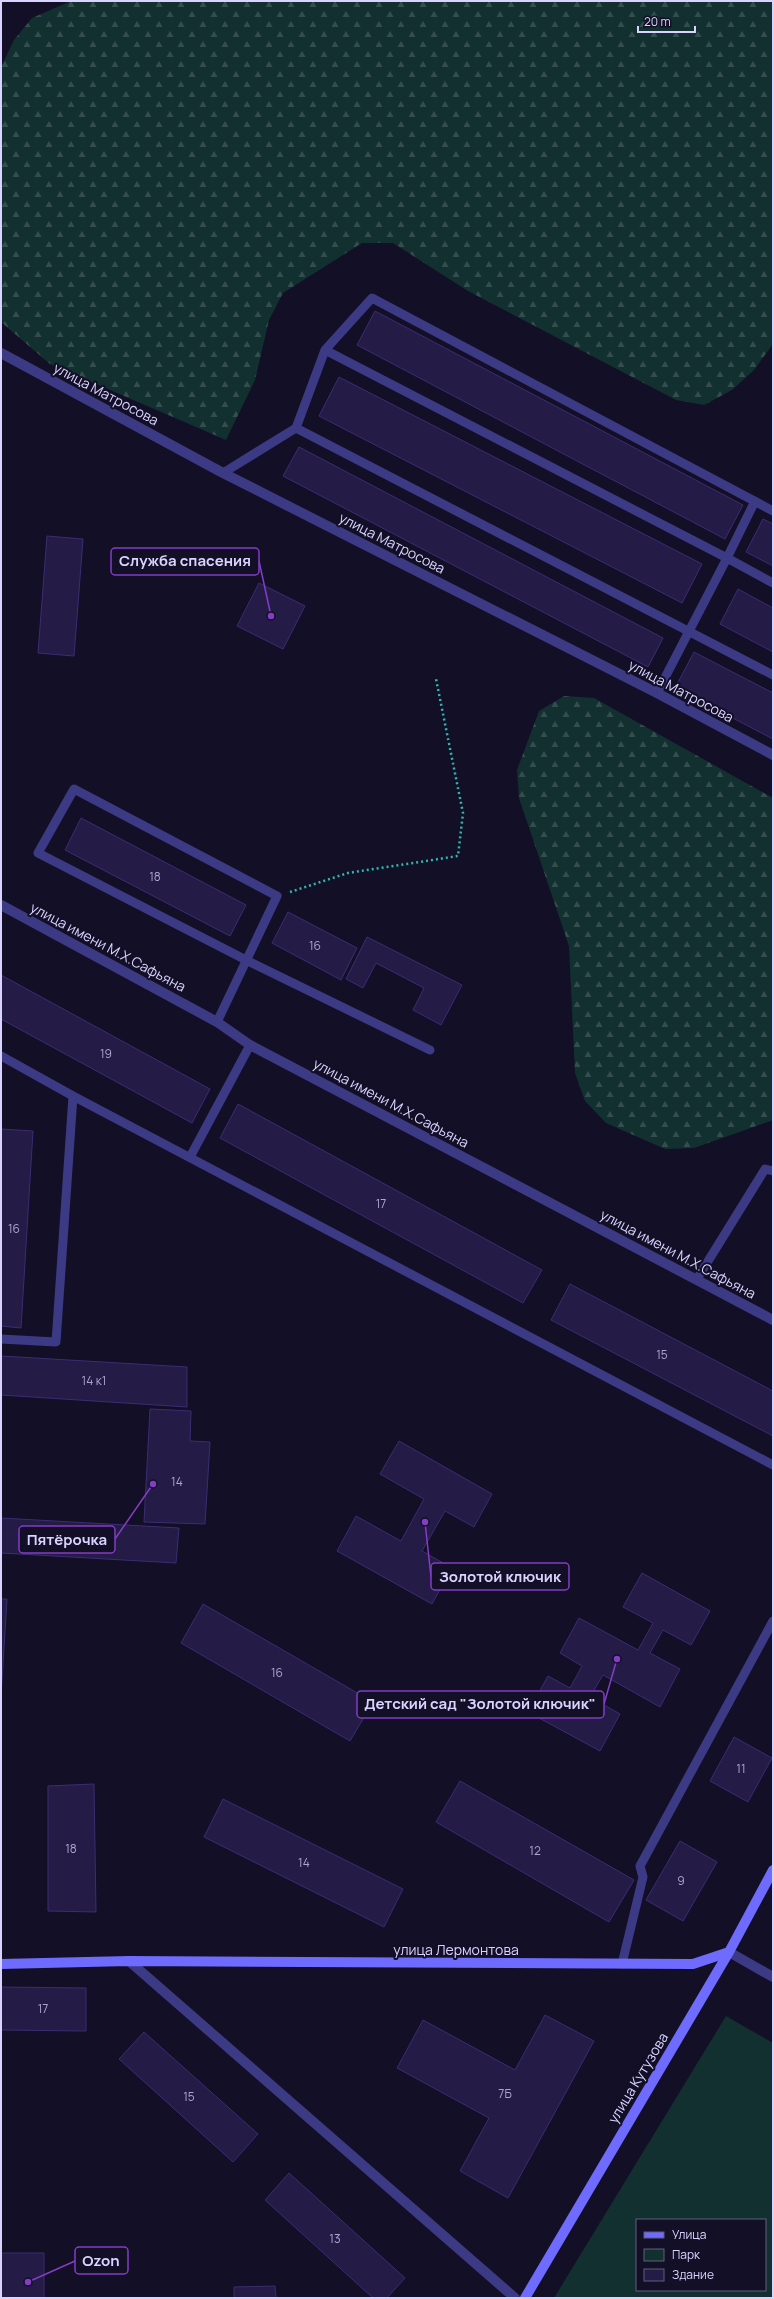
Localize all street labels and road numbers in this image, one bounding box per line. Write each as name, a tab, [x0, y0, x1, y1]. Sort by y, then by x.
street label: улица Матросова	[50, 358, 162, 429]
street label: улица Матросова	[336, 508, 449, 577]
street label: улица Матросова	[625, 655, 737, 726]
street label: улица имени М.Х.Сафьяна	[27, 897, 189, 996]
street label: улица имени М.Х.Сафьяна	[310, 1053, 472, 1152]
street label: улица имени М.Х.Сафьяна	[597, 1204, 759, 1303]
street label: улица Лермонтова	[393, 1940, 519, 1959]
street label: улица Кутузова	[603, 2029, 672, 2127]

